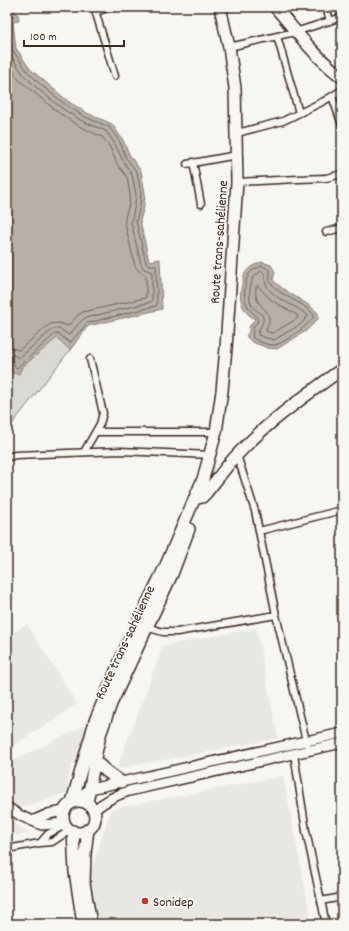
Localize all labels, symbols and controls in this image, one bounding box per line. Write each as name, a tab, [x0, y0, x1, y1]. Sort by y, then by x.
scale bar	[24, 22, 124, 48]
text: 100 m	[30, 29, 57, 46]
street label: Route trans-sahélienne	[206, 180, 234, 305]
street label: Route trans-sahélienne	[91, 583, 161, 703]
place label: Sonidep	[153, 893, 194, 913]
marker: Sonidep	[140, 896, 150, 906]

